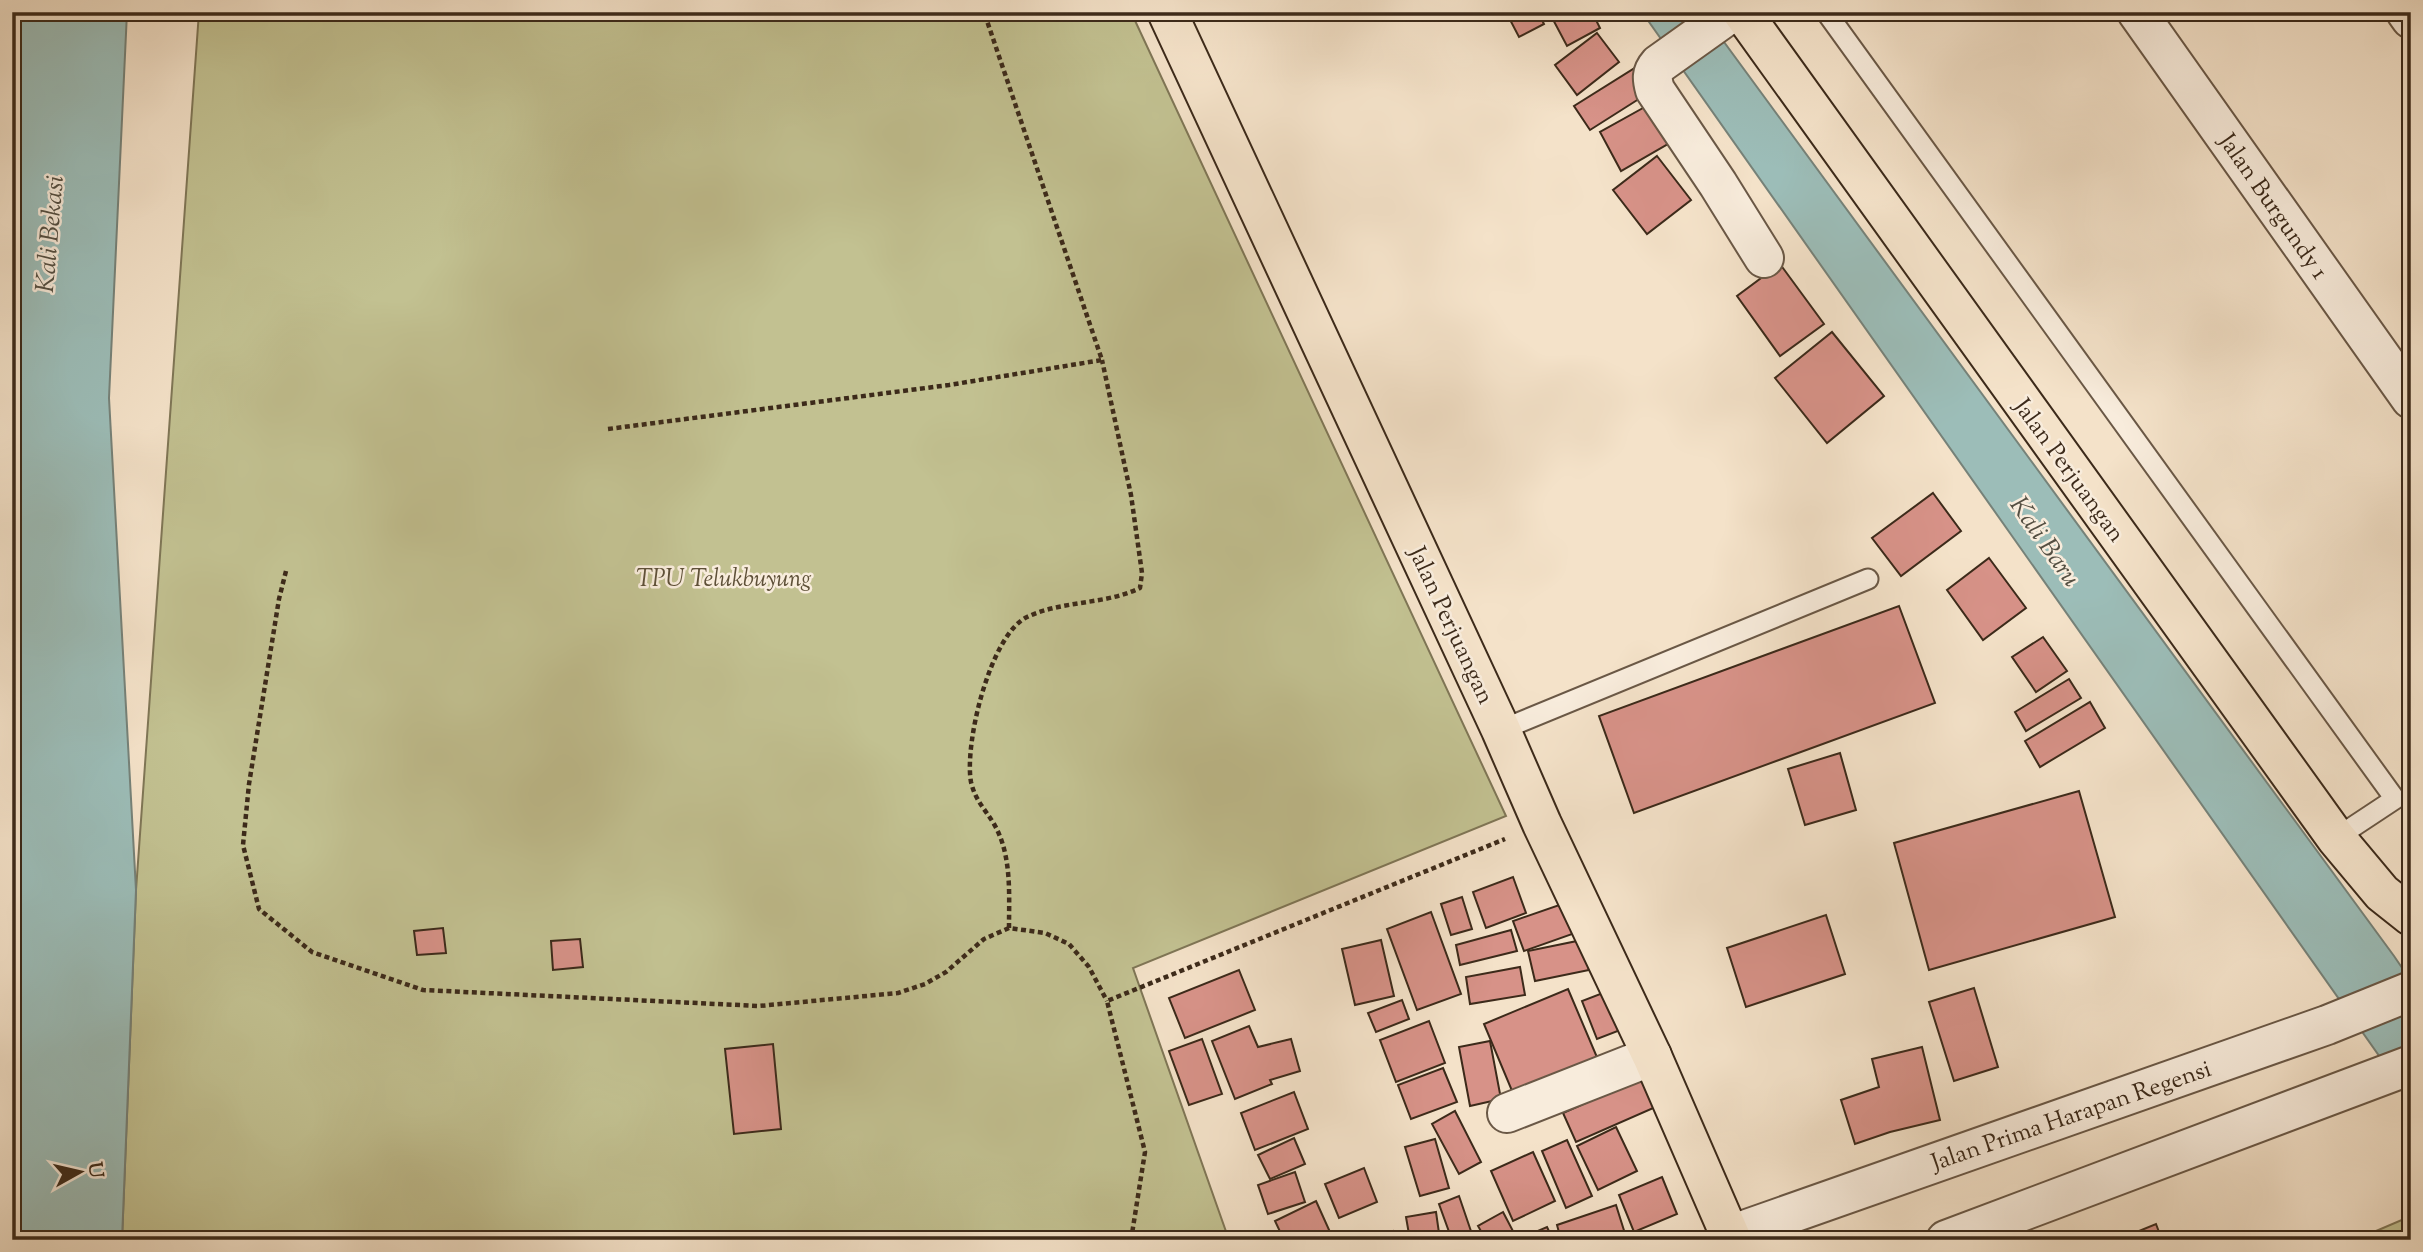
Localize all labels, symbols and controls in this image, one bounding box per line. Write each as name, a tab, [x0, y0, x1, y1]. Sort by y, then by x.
street label: Jalan Burgundy 1	[2208, 126, 2335, 287]
water label: Kali Bekasi	[28, 174, 75, 294]
street label: Jalan Perjuangan	[2003, 391, 2132, 550]
water label: Kali Baru	[1999, 490, 2089, 595]
street label: Jalan Perjuangan	[1398, 540, 1502, 710]
park label: TPU Telukbuyung	[636, 563, 812, 597]
street label: Jalan Prima Harapan Regensi	[1925, 1053, 2216, 1182]
north arrow	[46, 1136, 116, 1206]
text: U	[80, 1160, 109, 1180]

